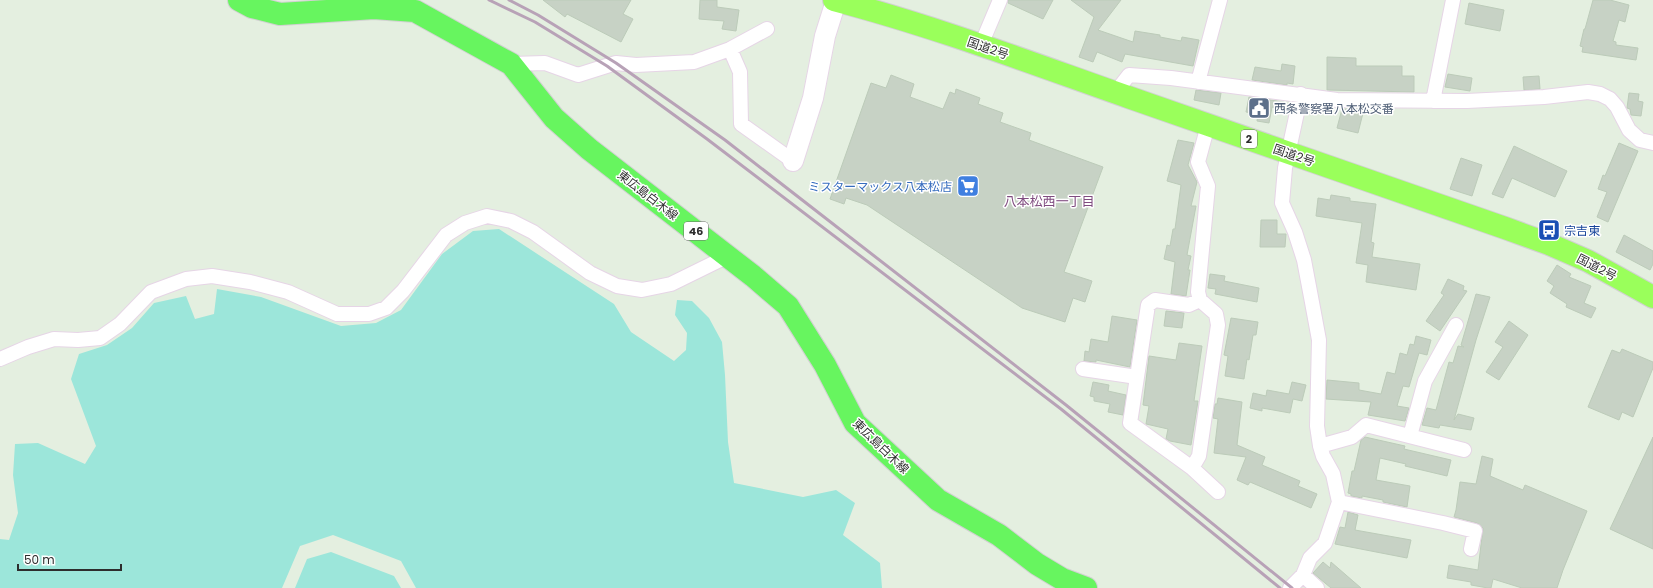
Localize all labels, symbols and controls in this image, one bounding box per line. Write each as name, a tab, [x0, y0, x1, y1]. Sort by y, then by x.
street label: 国道2号	[965, 33, 1011, 63]
public building icon: 西条警察署八本松交番	[1246, 95, 1272, 121]
place label: 西条警察署八本松交番	[1274, 100, 1394, 117]
road number: 2	[1241, 130, 1257, 148]
street label: 国道2号	[1271, 140, 1317, 170]
street label: 東広島白木線	[614, 166, 682, 224]
supermarket icon: ミスターマックス八本松店	[955, 173, 981, 199]
place label: ミスターマックス八本松店	[808, 178, 952, 195]
district label: 八本松西一丁目	[1003, 192, 1095, 211]
bus stop icon: 宗吉東	[1536, 217, 1562, 243]
road number: 46	[684, 222, 708, 240]
place label: 宗吉東	[1564, 222, 1600, 239]
street label: 国道2号	[1574, 250, 1620, 284]
street label: 東広島白木線	[849, 415, 913, 477]
scale bar	[18, 546, 121, 572]
text: 50 m	[24, 551, 55, 568]

